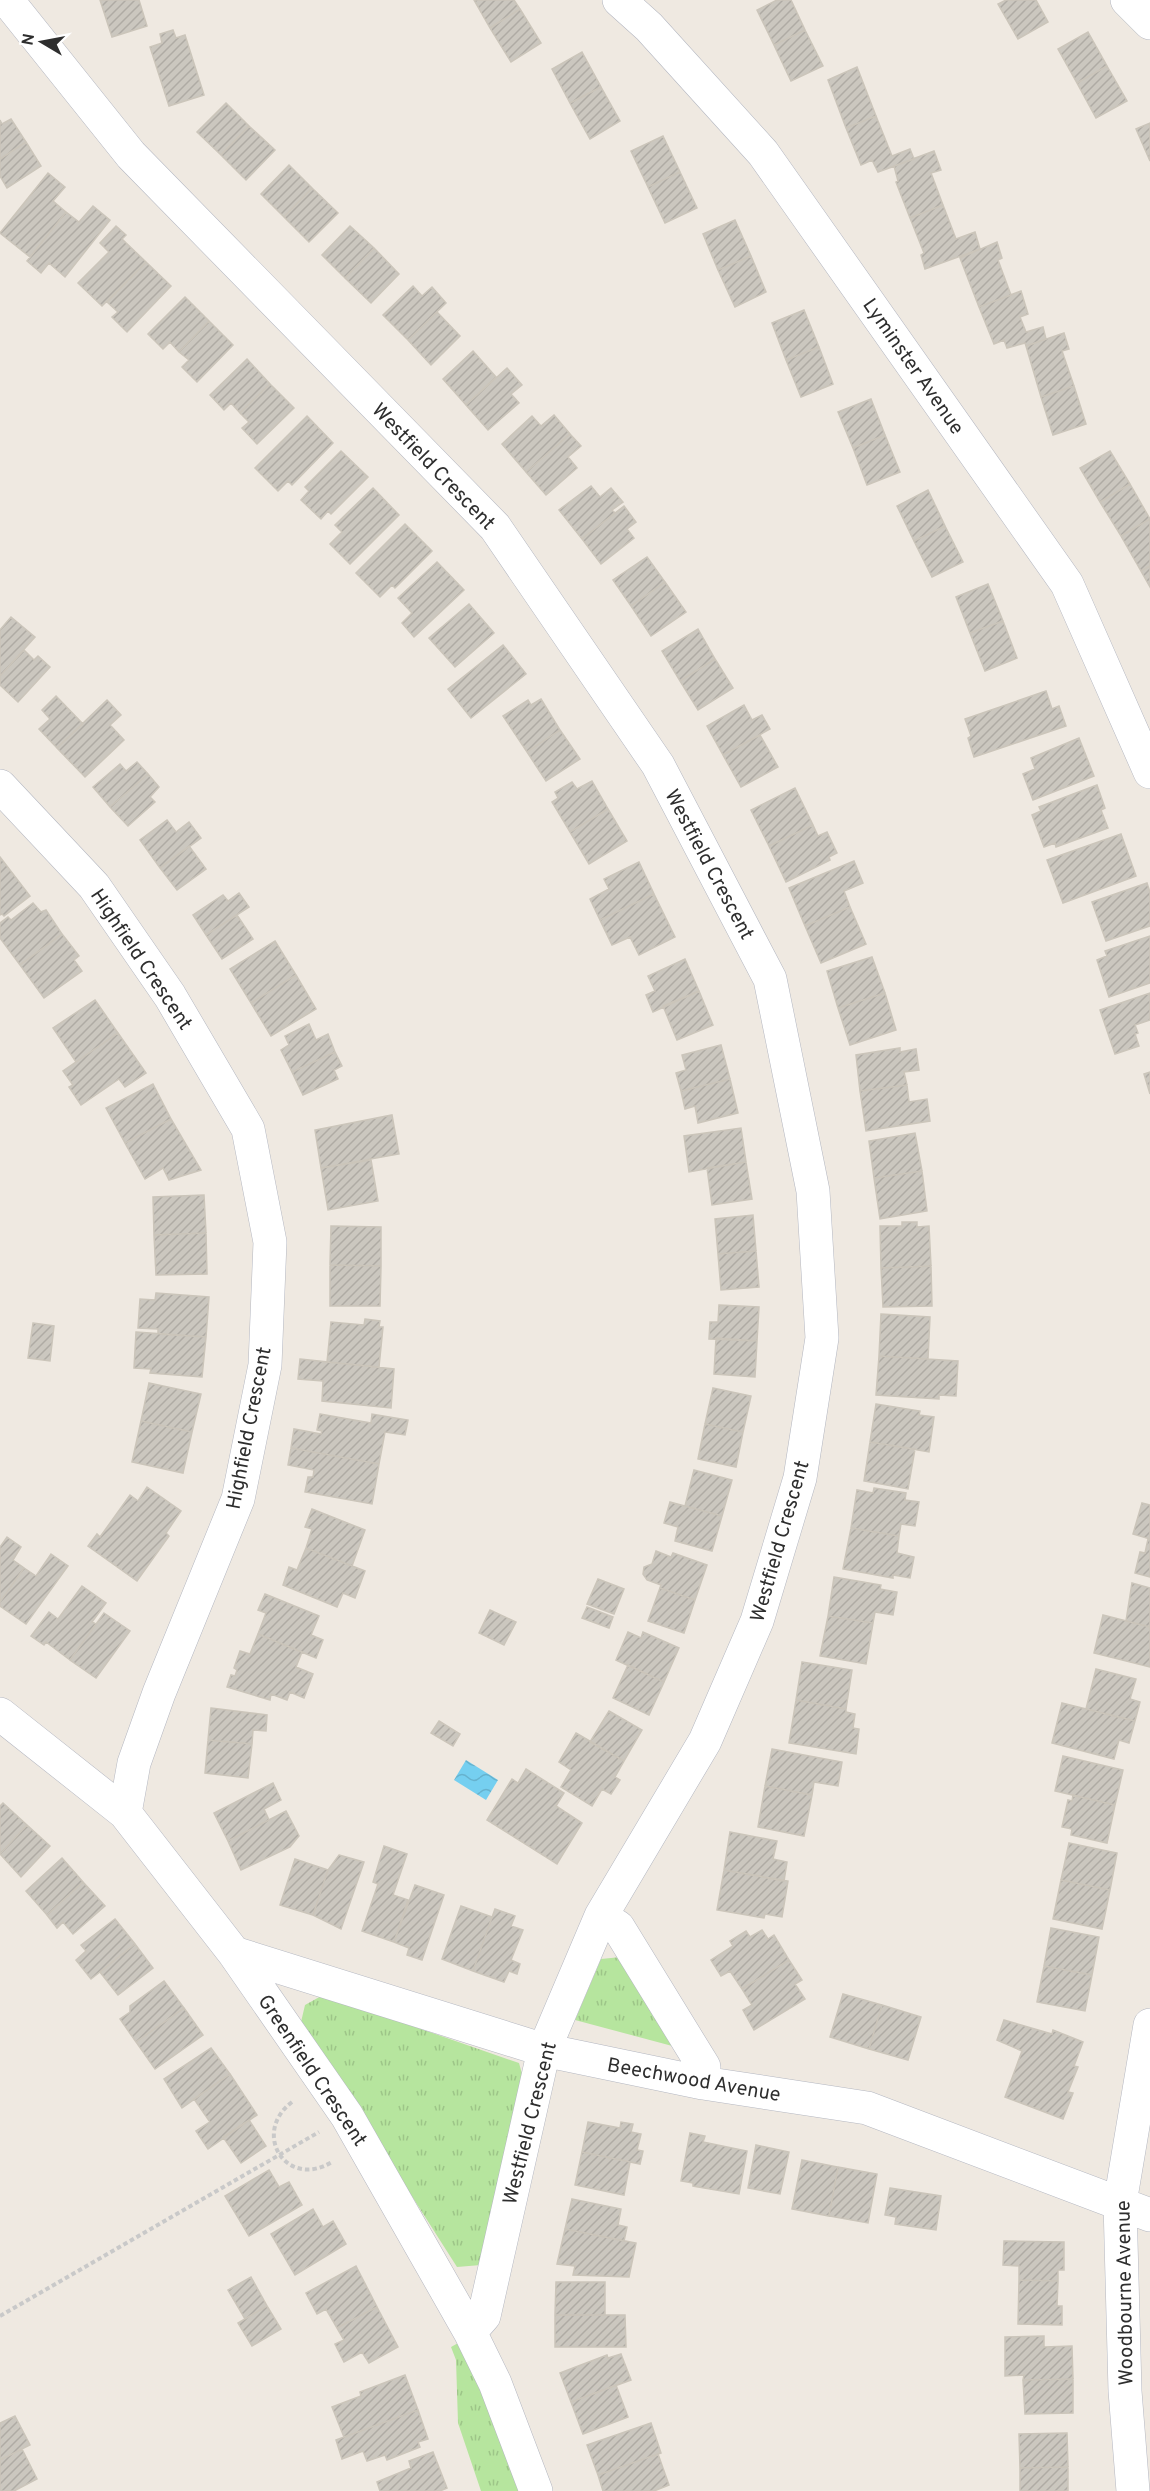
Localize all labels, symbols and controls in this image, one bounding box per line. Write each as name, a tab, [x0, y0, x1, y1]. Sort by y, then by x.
north arrow	[12, 12, 72, 72]
text: N	[18, 32, 40, 47]
street label: Lyminster Avenue	[856, 294, 969, 440]
street label: Westfield Crescent	[365, 398, 500, 536]
street label: Westfield Crescent	[658, 785, 759, 945]
street label: Highfield Crescent	[83, 884, 197, 1036]
street label: Highfield Crescent	[221, 1345, 278, 1512]
street label: Westfield Crescent	[745, 1458, 816, 1625]
street label: Greenfield Crescent	[251, 1990, 372, 2152]
street label: Westfield Crescent	[498, 2039, 564, 2208]
street label: Beechwood Avenue	[605, 2053, 782, 2109]
street label: Woodbourne Avenue	[1111, 2200, 1141, 2386]

